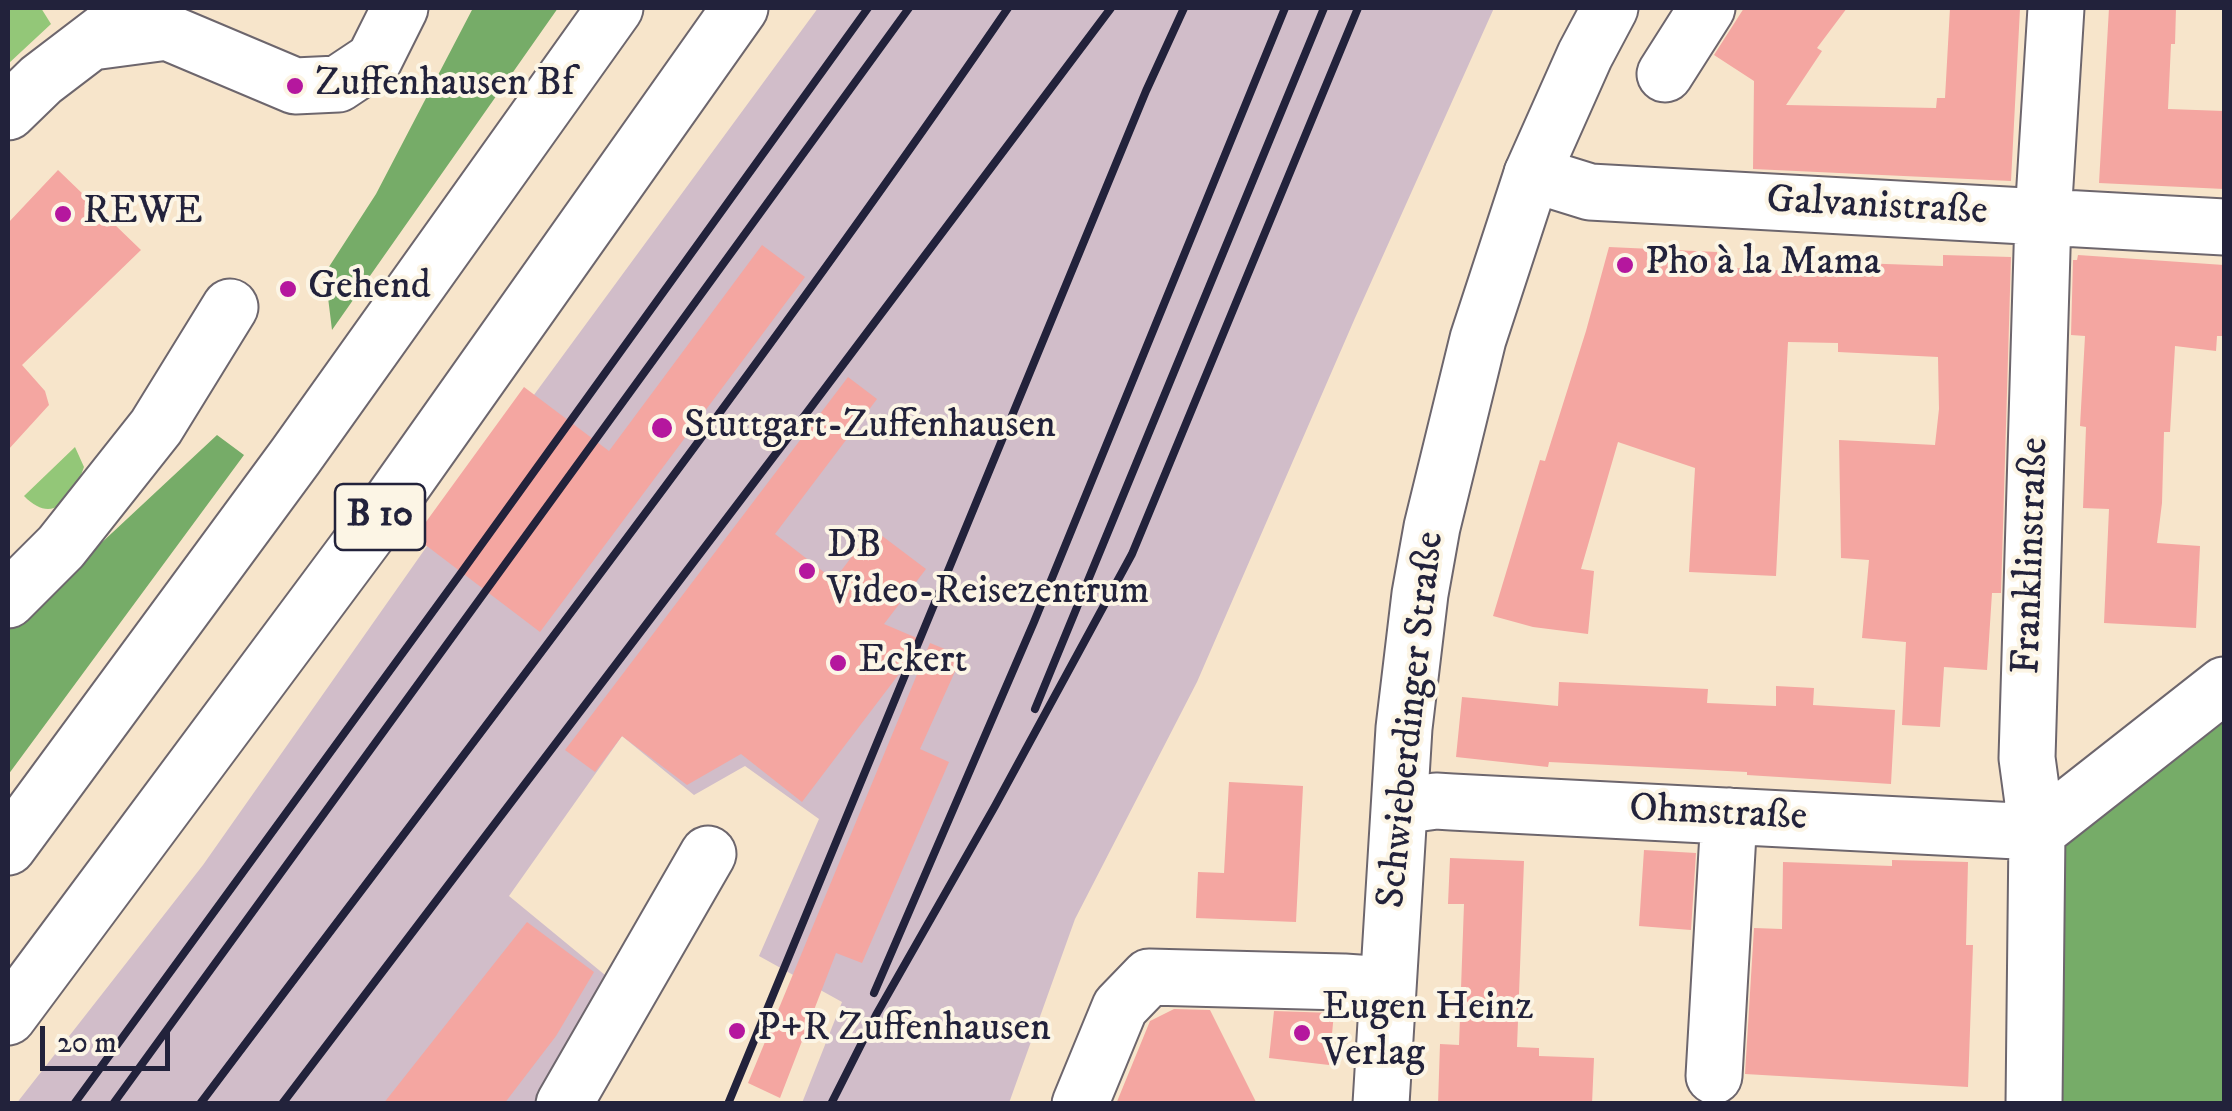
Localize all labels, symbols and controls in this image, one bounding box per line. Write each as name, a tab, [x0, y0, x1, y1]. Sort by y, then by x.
place label: Zuffenhausen Bf	[315, 62, 574, 110]
marker: Zuffenhausen Bf	[284, 75, 306, 97]
street label: Galvanistraße	[1765, 178, 1989, 238]
place label: REWE	[83, 190, 203, 238]
marker: REWE	[52, 203, 74, 225]
place label: Pho à la Mama	[1645, 241, 1881, 289]
marker: Pho à la Mama	[1614, 254, 1636, 276]
place label: Gehend	[308, 265, 431, 313]
marker: Gehend	[277, 278, 299, 300]
place label: Stuttgart-Zuffenhausen	[684, 404, 1056, 452]
marker: Stuttgart-Zuffenhausen	[649, 415, 675, 441]
street label: Franklinstraße	[2005, 437, 2061, 675]
road number: B 10	[335, 484, 425, 550]
place label: DB Video-Reisezentrum	[827, 524, 1149, 618]
street label: Schwieberdinger Straße	[1369, 529, 1457, 911]
marker: DB Video-Reisezentrum	[796, 560, 818, 582]
place label: Eckert	[858, 639, 967, 687]
marker: Eckert	[827, 652, 849, 674]
street label: Ohmstraße	[1628, 786, 1808, 844]
place label: Eugen Heinz Verlag	[1322, 986, 1533, 1080]
scale bar	[45, 1006, 175, 1068]
place label: P+R Zuffenhausen	[757, 1007, 1051, 1055]
marker: P+R Zuffenhausen	[726, 1020, 748, 1042]
marker: Eugen Heinz Verlag	[1291, 1022, 1313, 1044]
text: 20 m	[57, 1025, 117, 1062]

